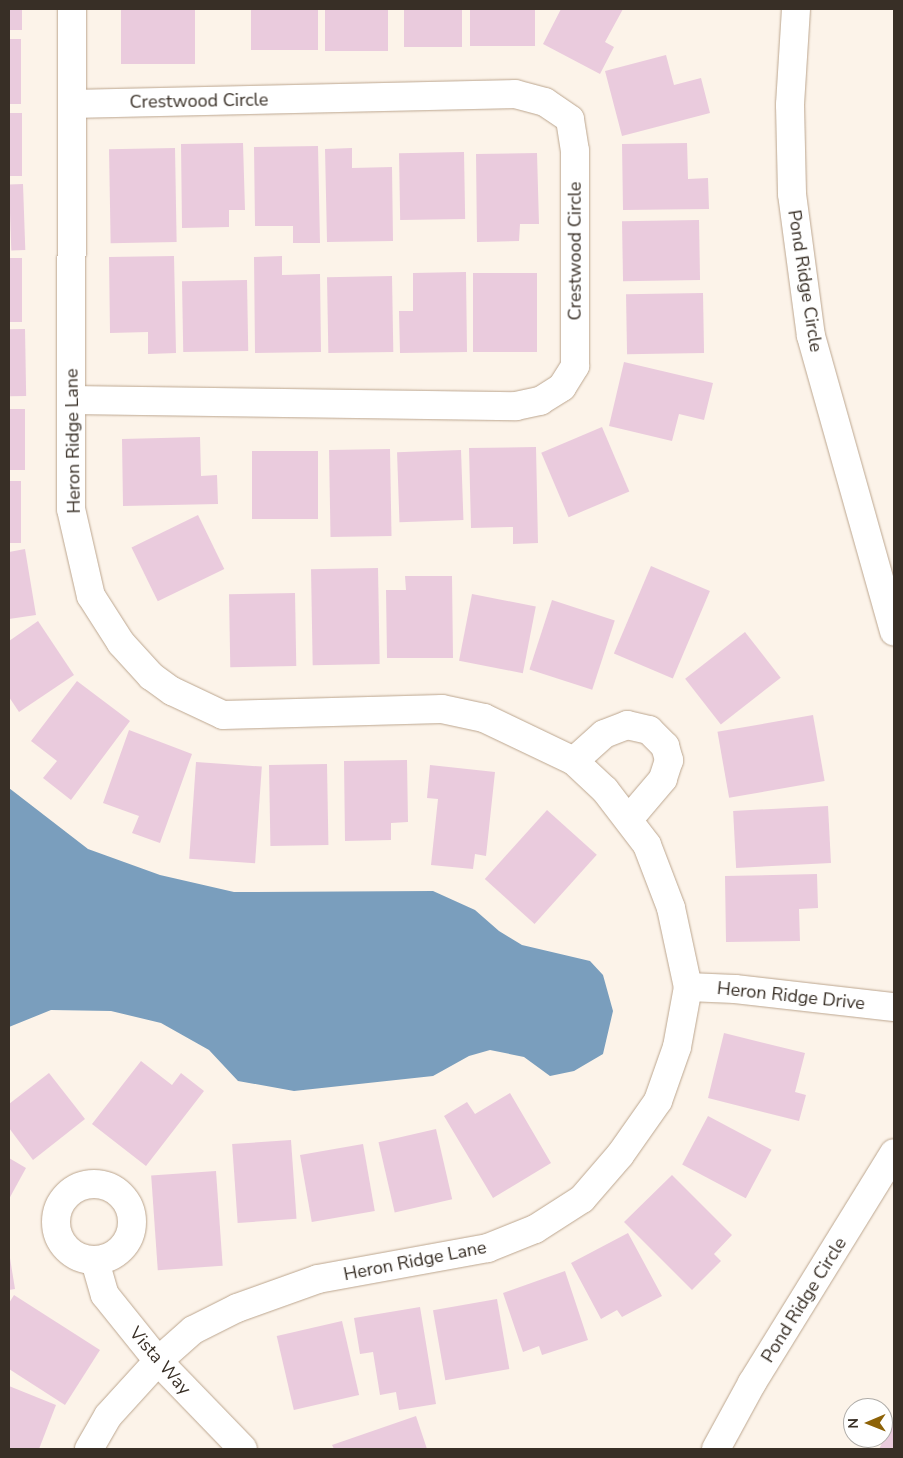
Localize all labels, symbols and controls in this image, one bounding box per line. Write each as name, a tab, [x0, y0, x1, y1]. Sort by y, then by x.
street label: Crestwood Circle	[129, 89, 269, 113]
street label: Crestwood Circle	[564, 182, 586, 320]
street label: Pond Ridge Circle	[783, 208, 827, 354]
street label: Heron Ridge Lane	[61, 368, 85, 514]
street label: Heron Ridge Drive	[716, 977, 866, 1015]
street label: Pond Ridge Circle	[757, 1233, 851, 1367]
street label: Heron Ridge Lane	[342, 1237, 488, 1285]
street label: Vista Way	[125, 1323, 195, 1399]
north arrow	[843, 1398, 893, 1448]
text: N	[844, 1418, 863, 1429]

